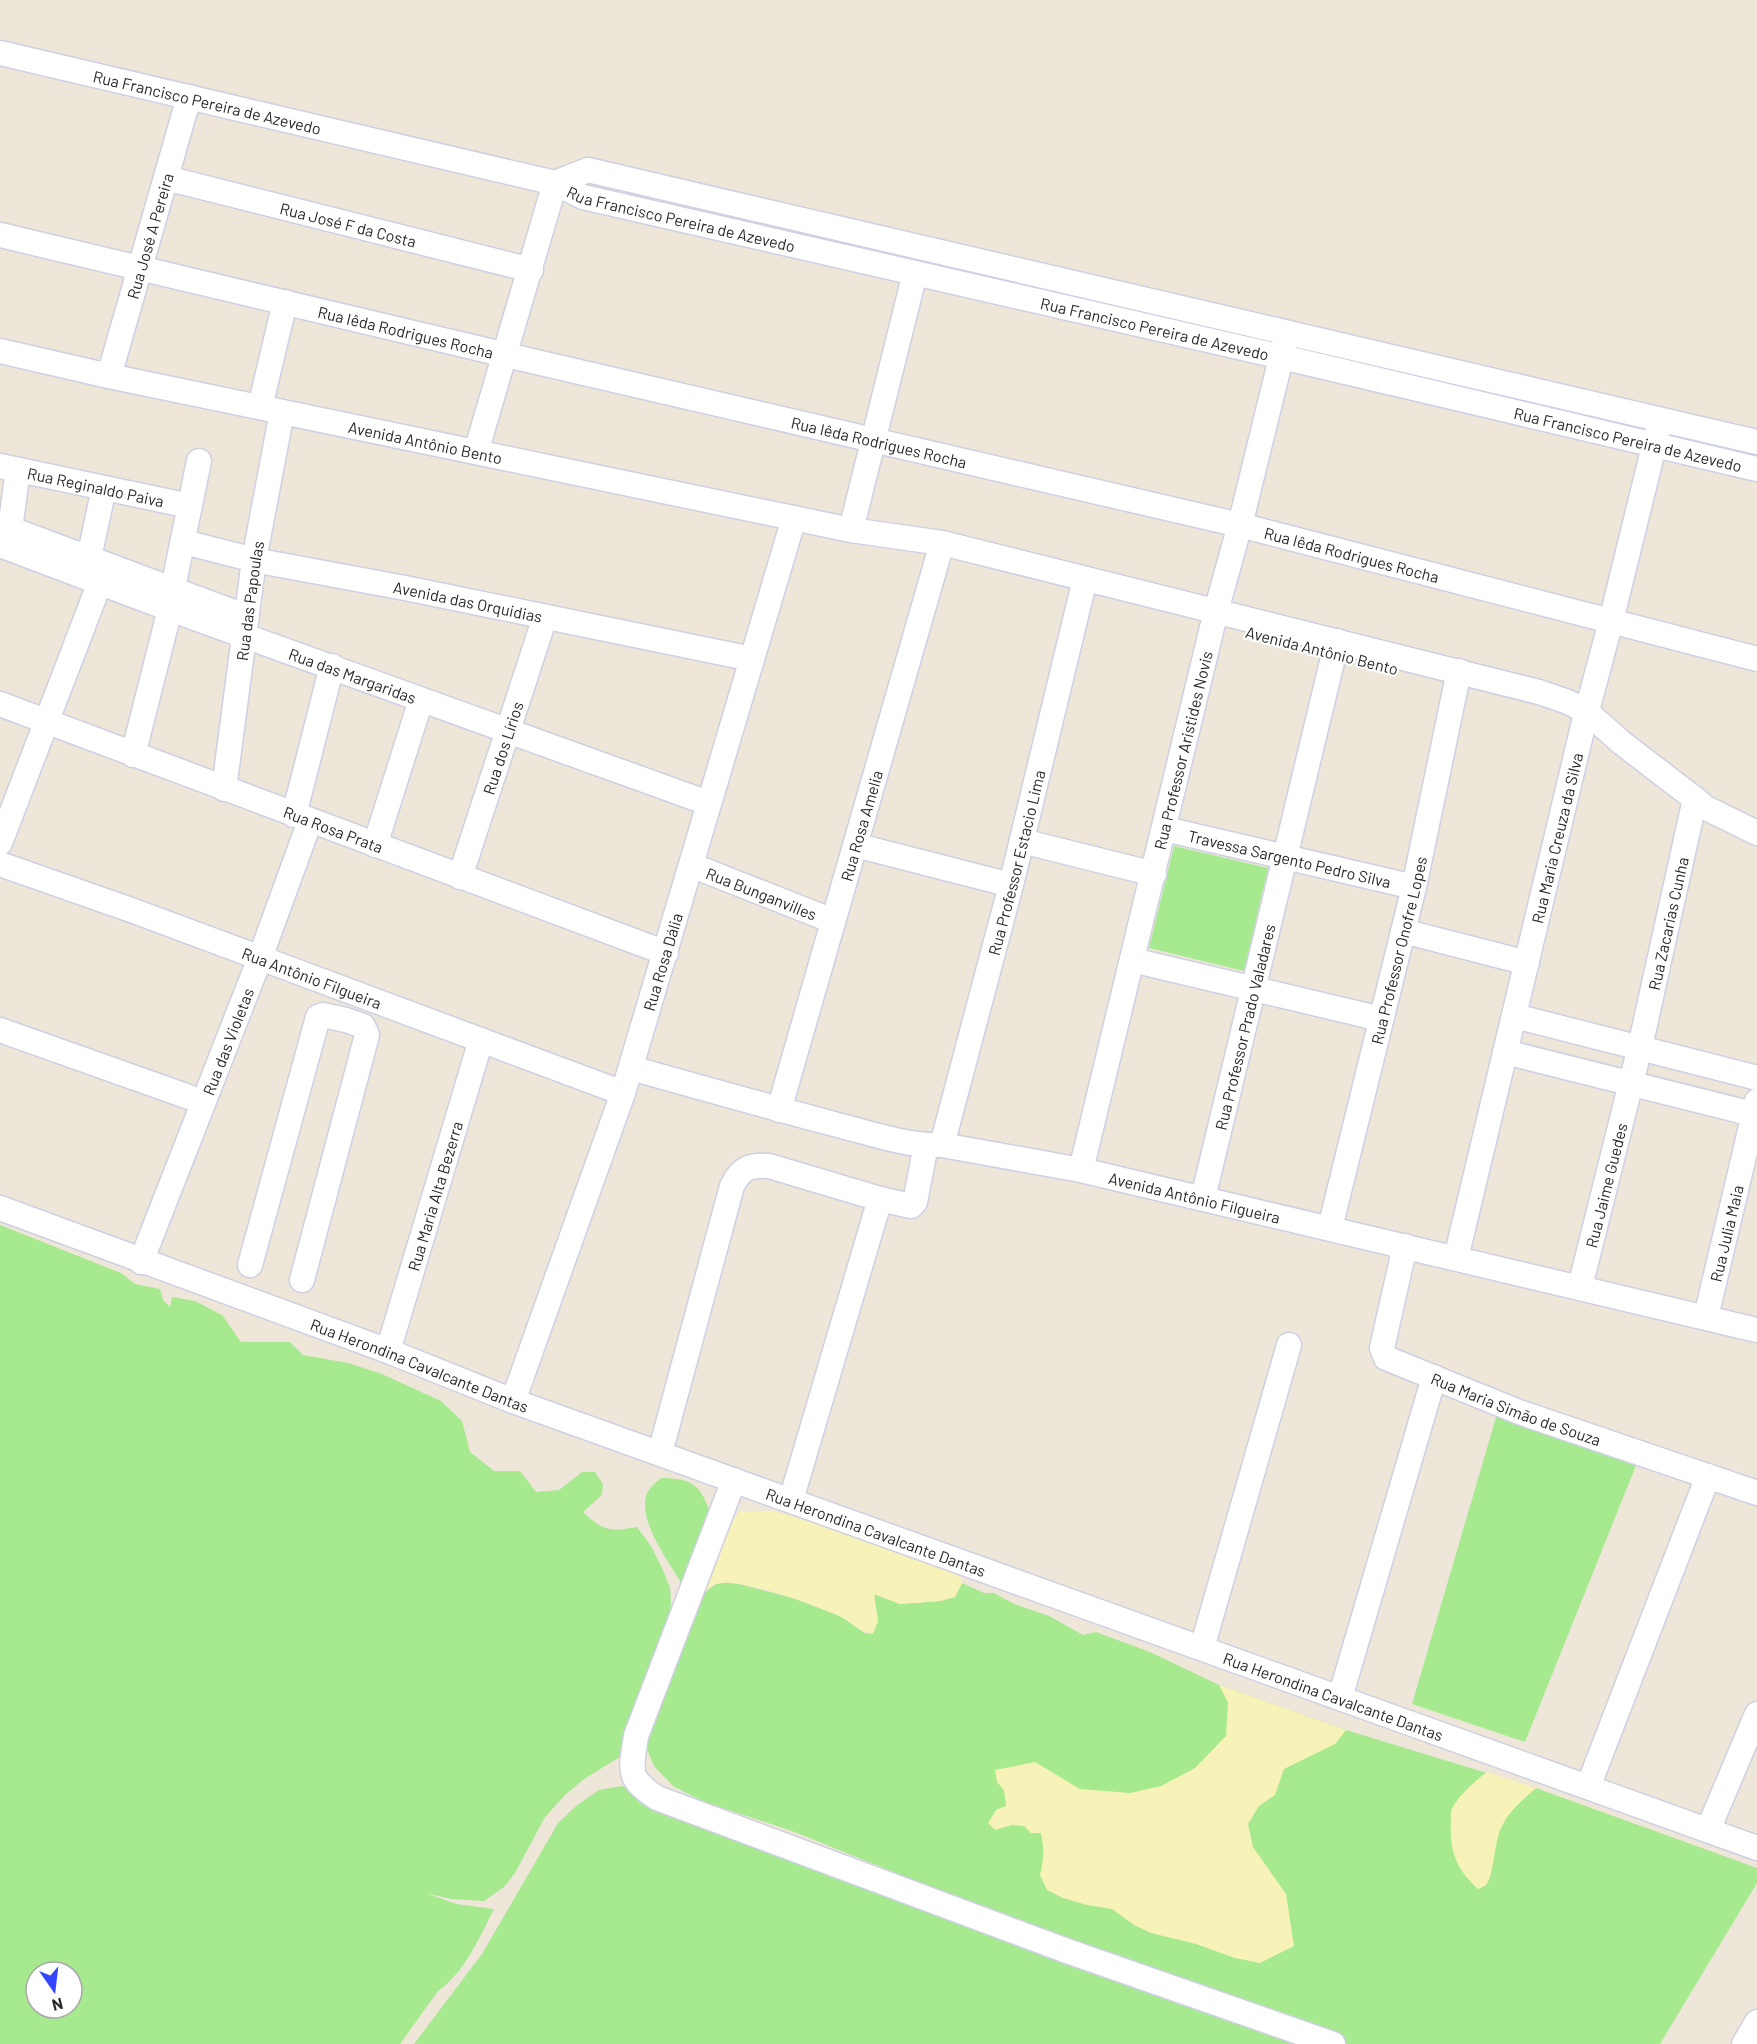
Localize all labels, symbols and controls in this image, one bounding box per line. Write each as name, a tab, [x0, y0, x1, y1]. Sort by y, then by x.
street label: Rua Francisco Pereira de Azevedo	[91, 66, 323, 137]
street label: Rua José A Pereira	[122, 170, 176, 301]
street label: Rua Francisco Pereira de Azevedo	[564, 181, 797, 255]
street label: Rua José F da Costa	[278, 198, 418, 250]
street label: Rua Francisco Pereira de Azevedo	[1039, 293, 1271, 363]
street label: Rua Iêda Rodrigues Rocha	[316, 301, 495, 361]
street label: Rua Francisco Pereira de Azevedo	[1512, 403, 1744, 475]
street label: Rua Iêda Rodrigues Rocha	[789, 412, 969, 471]
street label: Avenida Antônio Bento	[347, 416, 504, 467]
street label: Rua Reginaldo Paiva	[26, 463, 166, 510]
street label: Rua Iêda Rodrigues Rocha	[1262, 522, 1441, 586]
street label: Rua das Papoulas	[231, 539, 267, 662]
street label: Avenida das Orquidias	[392, 577, 544, 625]
street label: Avenida Antônio Bento	[1244, 622, 1400, 678]
street label: Rua das Margaridas	[286, 643, 419, 707]
street label: Rua Professor Aristides Novis	[1149, 649, 1216, 851]
street label: Rua dos Lírios	[478, 699, 526, 797]
street label: Rua Maria Creuza da Silva	[1527, 751, 1586, 925]
street label: Rua Rosa Amelia	[836, 768, 886, 883]
street label: Rua Professor Estacio Lima	[983, 768, 1048, 957]
street label: Rua Rosa Prata	[281, 801, 386, 856]
street label: Travessa Sargento Pedro Silva	[1186, 825, 1393, 891]
street label: Rua Professor Onofre Lopes	[1366, 854, 1430, 1046]
street label: Rua Zacarias Cunha	[1643, 855, 1691, 992]
street label: Rua Bunganvilles	[704, 863, 820, 923]
street label: Rua Rosa Dália	[638, 910, 686, 1013]
street label: Rua Professor Prado Valadares	[1210, 922, 1278, 1132]
street label: Rua Antônio Filgueira	[240, 943, 385, 1012]
street label: Rua das Violetas	[198, 985, 257, 1098]
street label: Rua Maria Alta Bezerra	[403, 1119, 466, 1273]
street label: Rua Jaime Guedes	[1581, 1121, 1630, 1249]
street label: Avenida Antônio Filgueira	[1107, 1167, 1282, 1226]
street label: Rua Julia Maia	[1705, 1183, 1746, 1284]
street label: Rua Herondina Cavalcante Dantas	[308, 1314, 531, 1415]
street label: Rua Maria Simão de Souza	[1429, 1368, 1604, 1449]
street label: Rua Herondina Cavalcante Dantas	[764, 1483, 989, 1580]
street label: Rua Herondina Cavalcante Dantas	[1221, 1648, 1446, 1744]
north arrow	[24, 1960, 84, 2020]
text: N	[50, 1995, 65, 2016]

